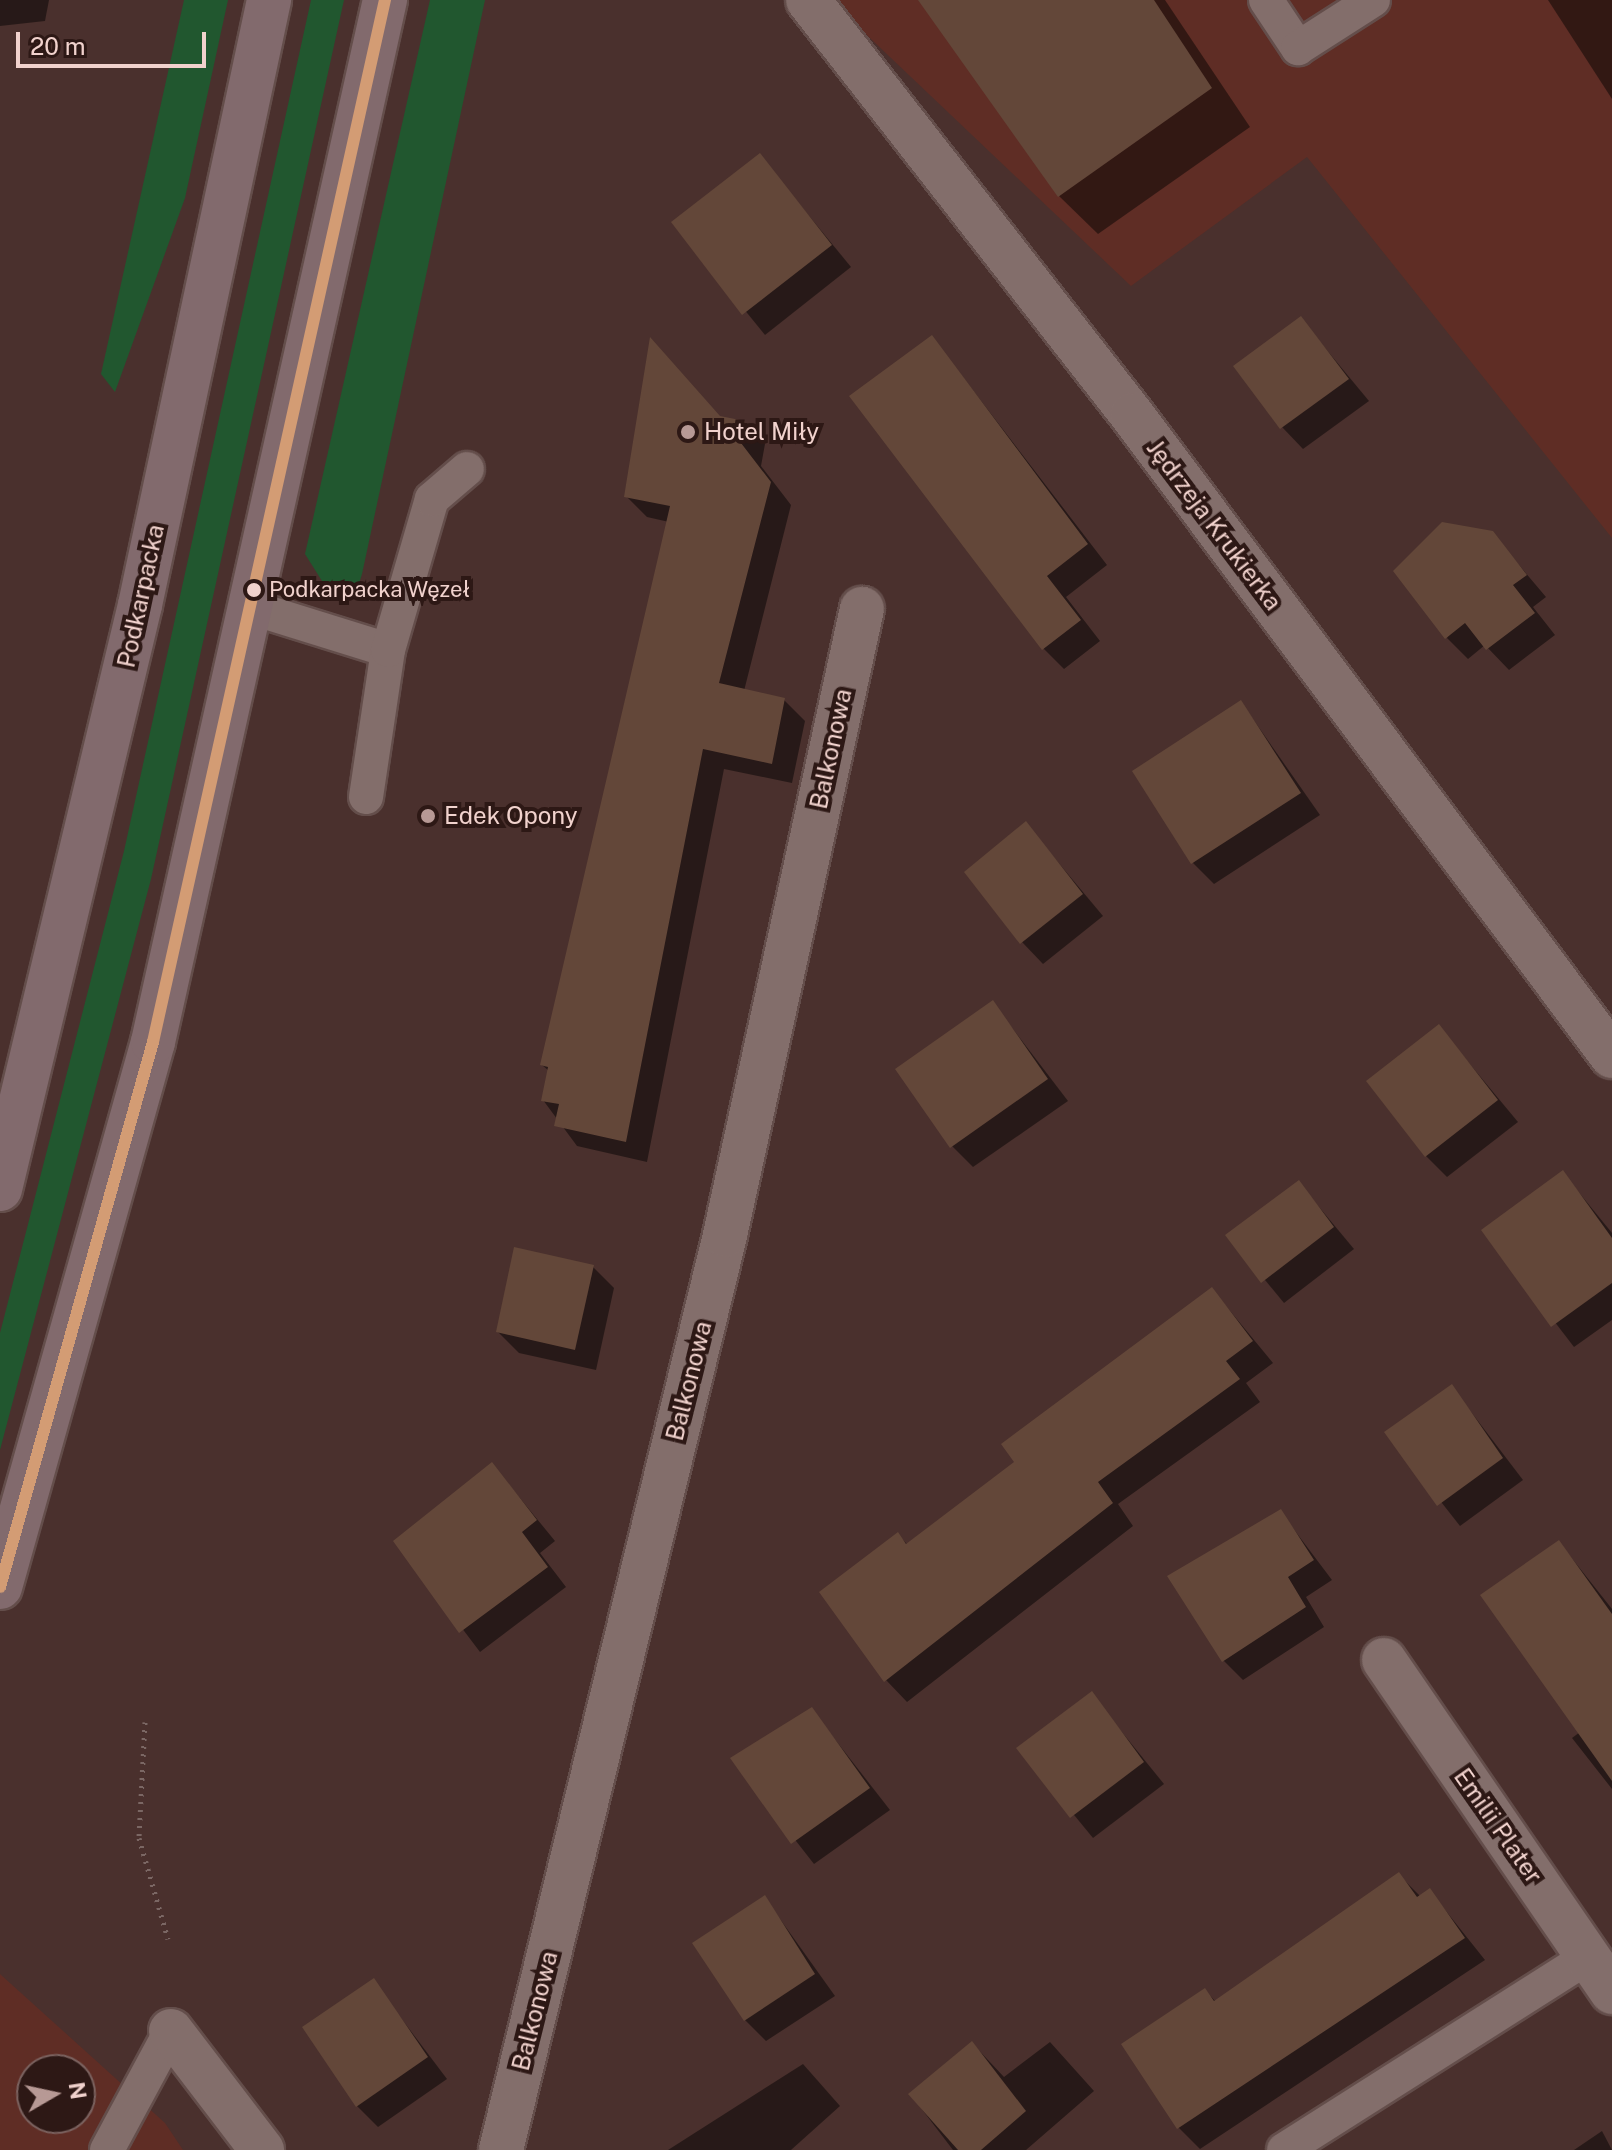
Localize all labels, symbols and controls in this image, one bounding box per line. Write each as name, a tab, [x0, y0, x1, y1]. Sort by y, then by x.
scale bar	[20, 16, 210, 66]
text: 20 m	[30, 32, 86, 60]
place label: Hotel Miły	[704, 418, 819, 446]
marker: Hotel Miły	[679, 423, 697, 441]
street label: Jędrzeja Krukierka	[1140, 434, 1288, 616]
street label: Podkarpacka	[112, 522, 170, 670]
place label: Podkarpacka Węzeł	[269, 577, 471, 603]
marker: Podkarpacka Węzeł	[246, 582, 262, 598]
street label: Balkonowa	[804, 686, 858, 812]
place label: Edek Opony	[444, 802, 578, 830]
marker: Edek Opony	[419, 807, 437, 825]
street label: Balkonowa	[660, 1318, 718, 1444]
street label: Emilii Plater	[1448, 1763, 1548, 1889]
street label: Balkonowa	[506, 1948, 564, 2074]
north arrow	[16, 2054, 96, 2134]
text: N	[64, 2080, 92, 2101]

